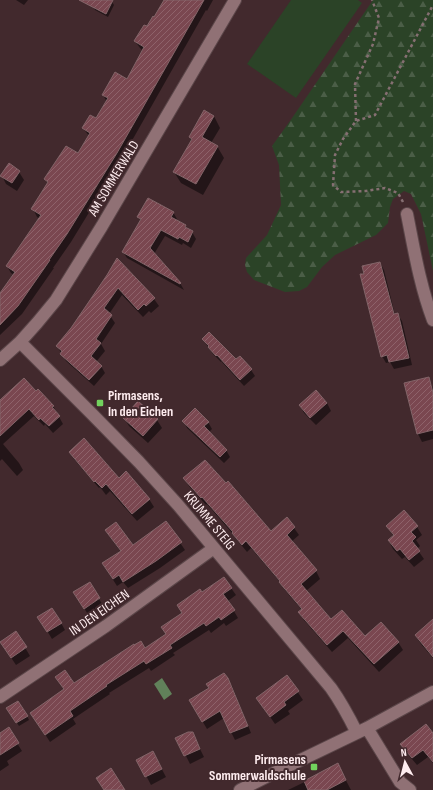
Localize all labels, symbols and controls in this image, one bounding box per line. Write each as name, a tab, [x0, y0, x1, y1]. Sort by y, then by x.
street label: AM SOMMERWALD	[84, 137, 143, 220]
place label: Pirmasens, In den Eichen	[108, 387, 173, 420]
marker: Pirmasens, In den Eichen	[95, 398, 105, 408]
street label: KRUMME STEIG	[180, 488, 239, 553]
street label: IN DEN EICHEN	[66, 585, 133, 639]
north arrow	[385, 742, 425, 782]
text: N	[400, 746, 408, 759]
place label: Pirmasens Sommerwaldschule	[209, 751, 306, 784]
marker: Pirmasens Sommerwaldschule	[309, 762, 319, 772]

